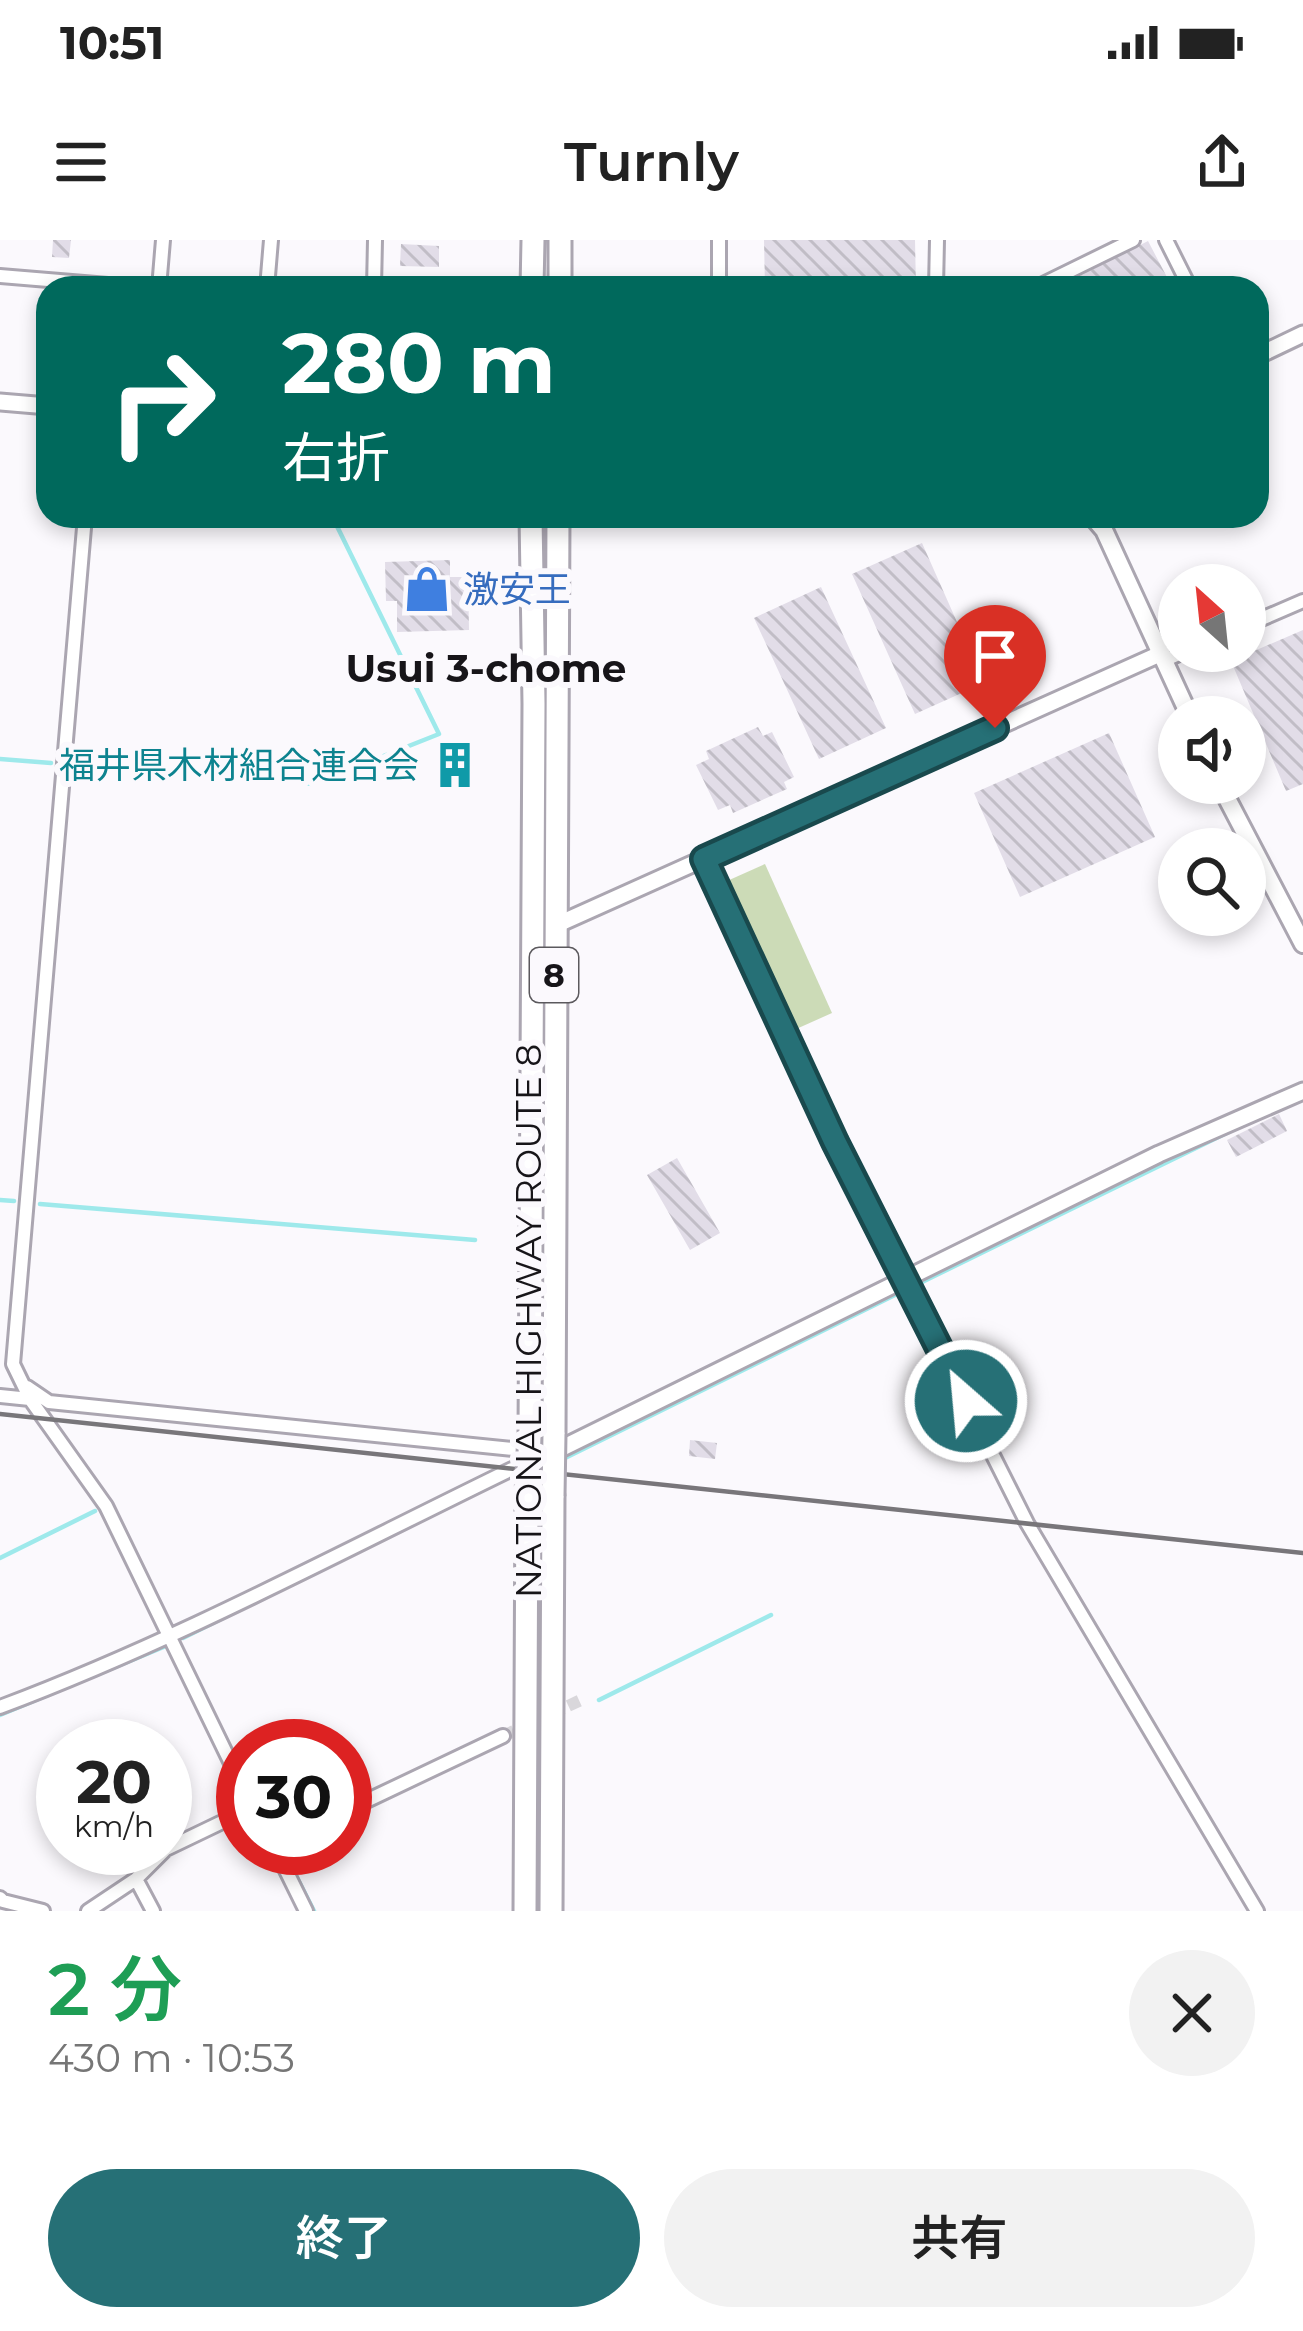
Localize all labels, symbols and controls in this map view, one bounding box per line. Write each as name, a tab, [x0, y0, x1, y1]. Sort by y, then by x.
text: 10:51	[60, 15, 164, 70]
icon: menu	[48, 129, 114, 195]
text: Turnly	[564, 129, 739, 195]
icon: share	[1189, 129, 1255, 195]
text: 280 m	[282, 312, 556, 414]
icon: right	[84, 324, 240, 480]
text: 右折	[282, 425, 390, 491]
shop icon: 激安王	[402, 564, 452, 614]
north arrow	[1158, 564, 1266, 672]
map controls	[1158, 564, 1266, 936]
place label: 激安王	[463, 567, 571, 611]
pin	[944, 605, 1046, 728]
icon: arrive	[962, 623, 1028, 689]
district label: Usui 3-chome	[346, 644, 626, 692]
button: sound	[1158, 696, 1266, 804]
building icon: 福井県木材組合連合会	[430, 740, 480, 790]
place label: 福井県木材組合連合会	[59, 743, 419, 787]
button: search	[1158, 828, 1266, 936]
road number: 8	[530, 948, 578, 1002]
street label: NATIONAL HIGHWAY ROUTE 8	[506, 1044, 550, 1598]
position arrow	[903, 1338, 1029, 1464]
speed limit sign: 30	[216, 1719, 372, 1875]
text: 20	[76, 1745, 152, 1818]
text: km/h	[74, 1808, 154, 1845]
text: 2 分	[48, 1945, 182, 2033]
button: close	[1129, 1950, 1255, 2076]
text: 430 m · 10:53	[48, 2034, 295, 2082]
button: 終了	[48, 2169, 640, 2307]
button: 共有	[664, 2169, 1255, 2307]

